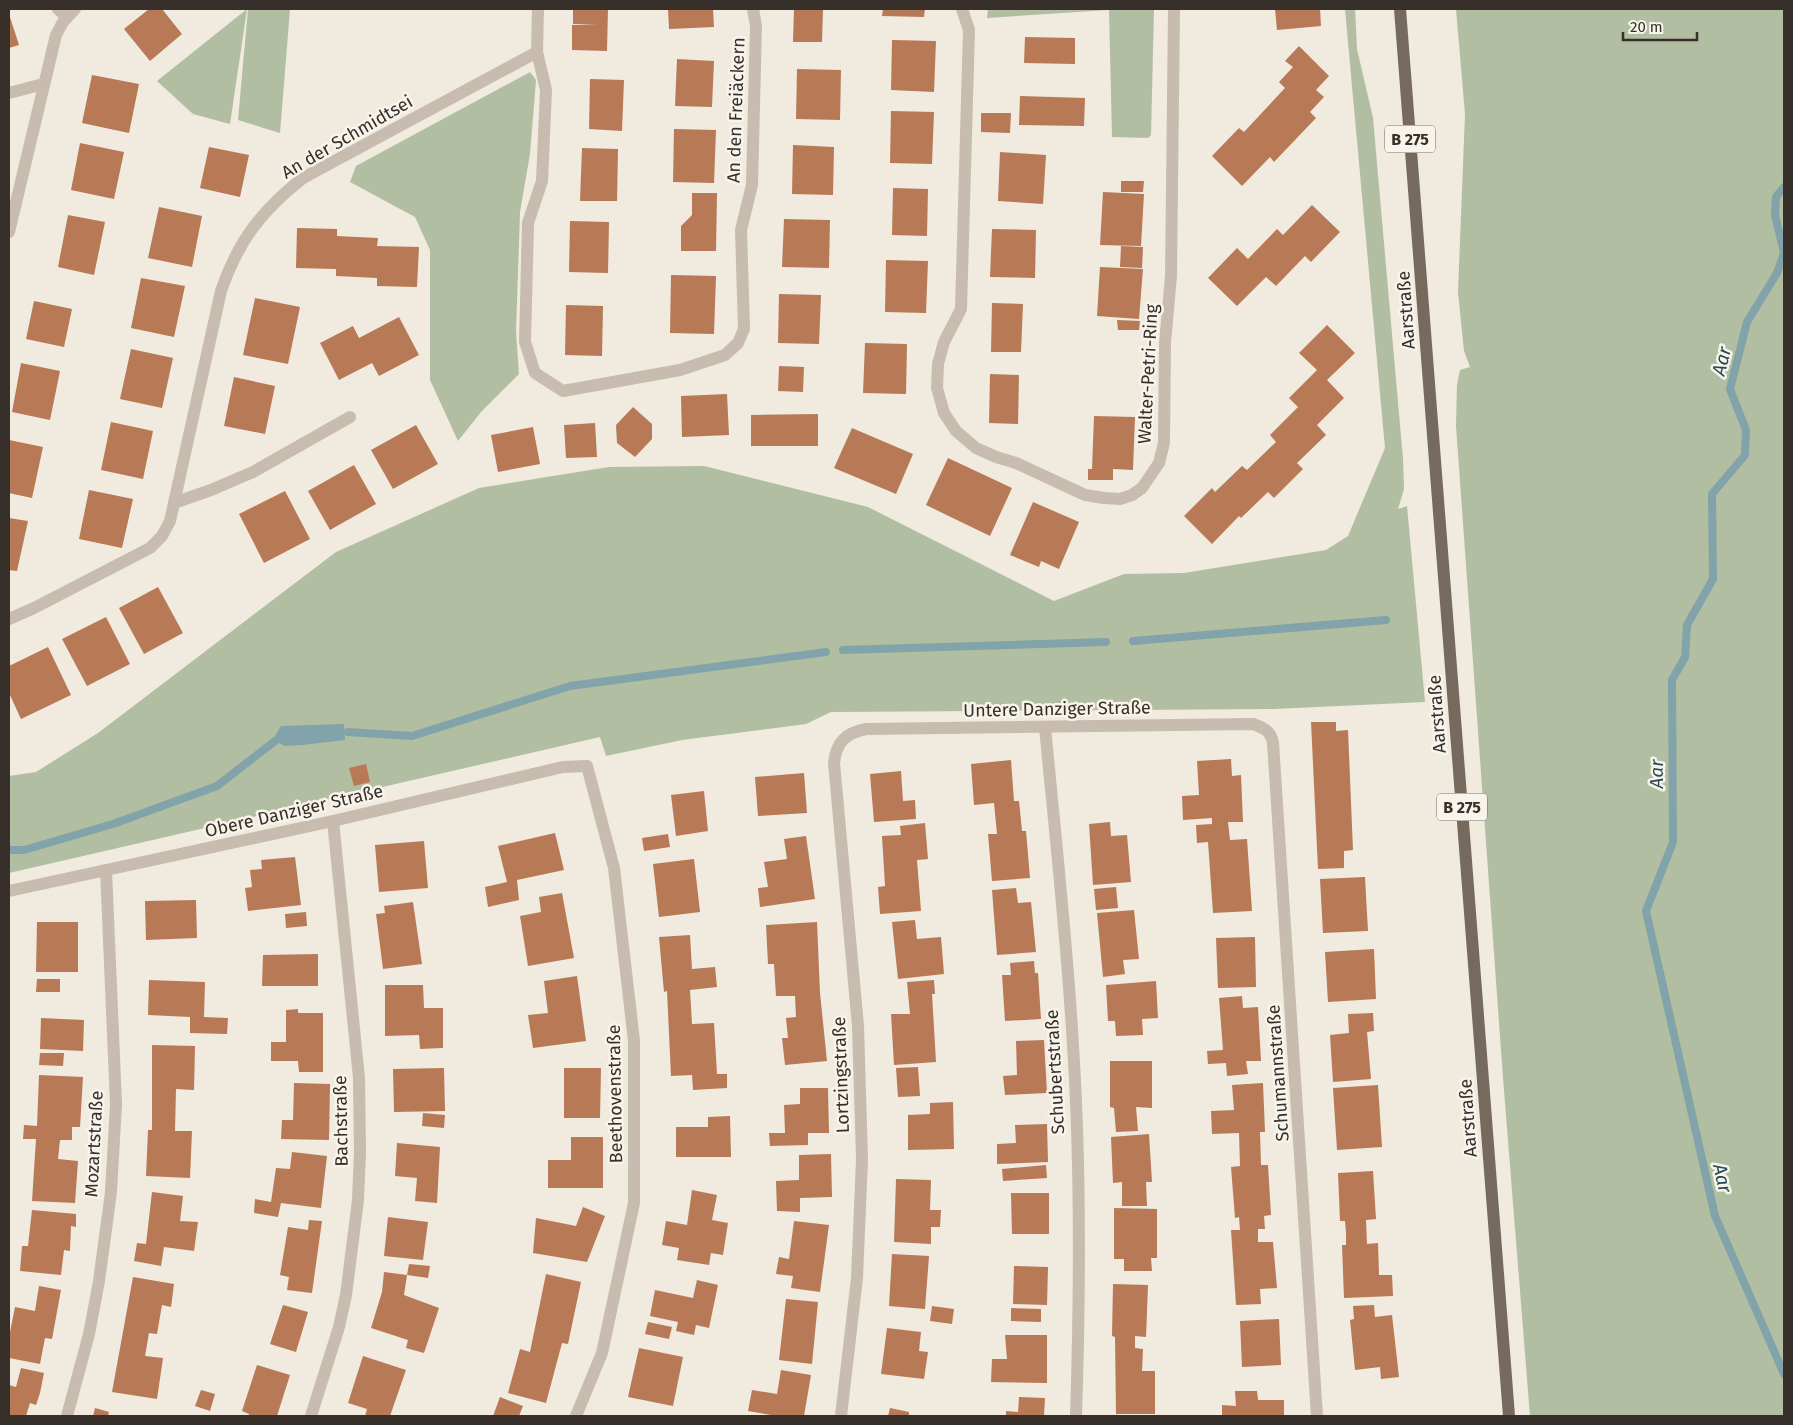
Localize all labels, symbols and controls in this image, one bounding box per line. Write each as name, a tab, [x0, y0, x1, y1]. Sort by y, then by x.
scale bar	[1623, 10, 1697, 42]
text: 20 m	[1630, 18, 1663, 36]
street label: An den Freiäckern	[722, 37, 750, 183]
street label: An der Schmidtsei	[277, 90, 417, 184]
road number: B 275	[1385, 126, 1435, 152]
street label: Aarstraße	[1392, 270, 1420, 350]
street label: Walter-Petri-Ring	[1133, 303, 1163, 445]
water label: Aar	[1707, 344, 1736, 379]
street label: Aarstraße	[1423, 674, 1451, 754]
street label: Untere Danziger Straße	[963, 696, 1151, 722]
water label: Aar	[1645, 759, 1668, 789]
street label: Obere Danziger Straße	[203, 780, 385, 842]
road number: B 275	[1437, 794, 1487, 820]
street label: Schumannstraße	[1262, 1004, 1294, 1142]
street label: Schubertstraße	[1041, 1009, 1069, 1135]
street label: Lortzingstraße	[828, 1016, 854, 1134]
street label: Beethovenstraße	[603, 1024, 627, 1164]
street label: Bachstraße	[329, 1075, 353, 1167]
street label: Aarstraße	[1454, 1078, 1482, 1158]
street label: Mozartstraße	[80, 1090, 108, 1198]
water label: Aar	[1708, 1161, 1737, 1195]

